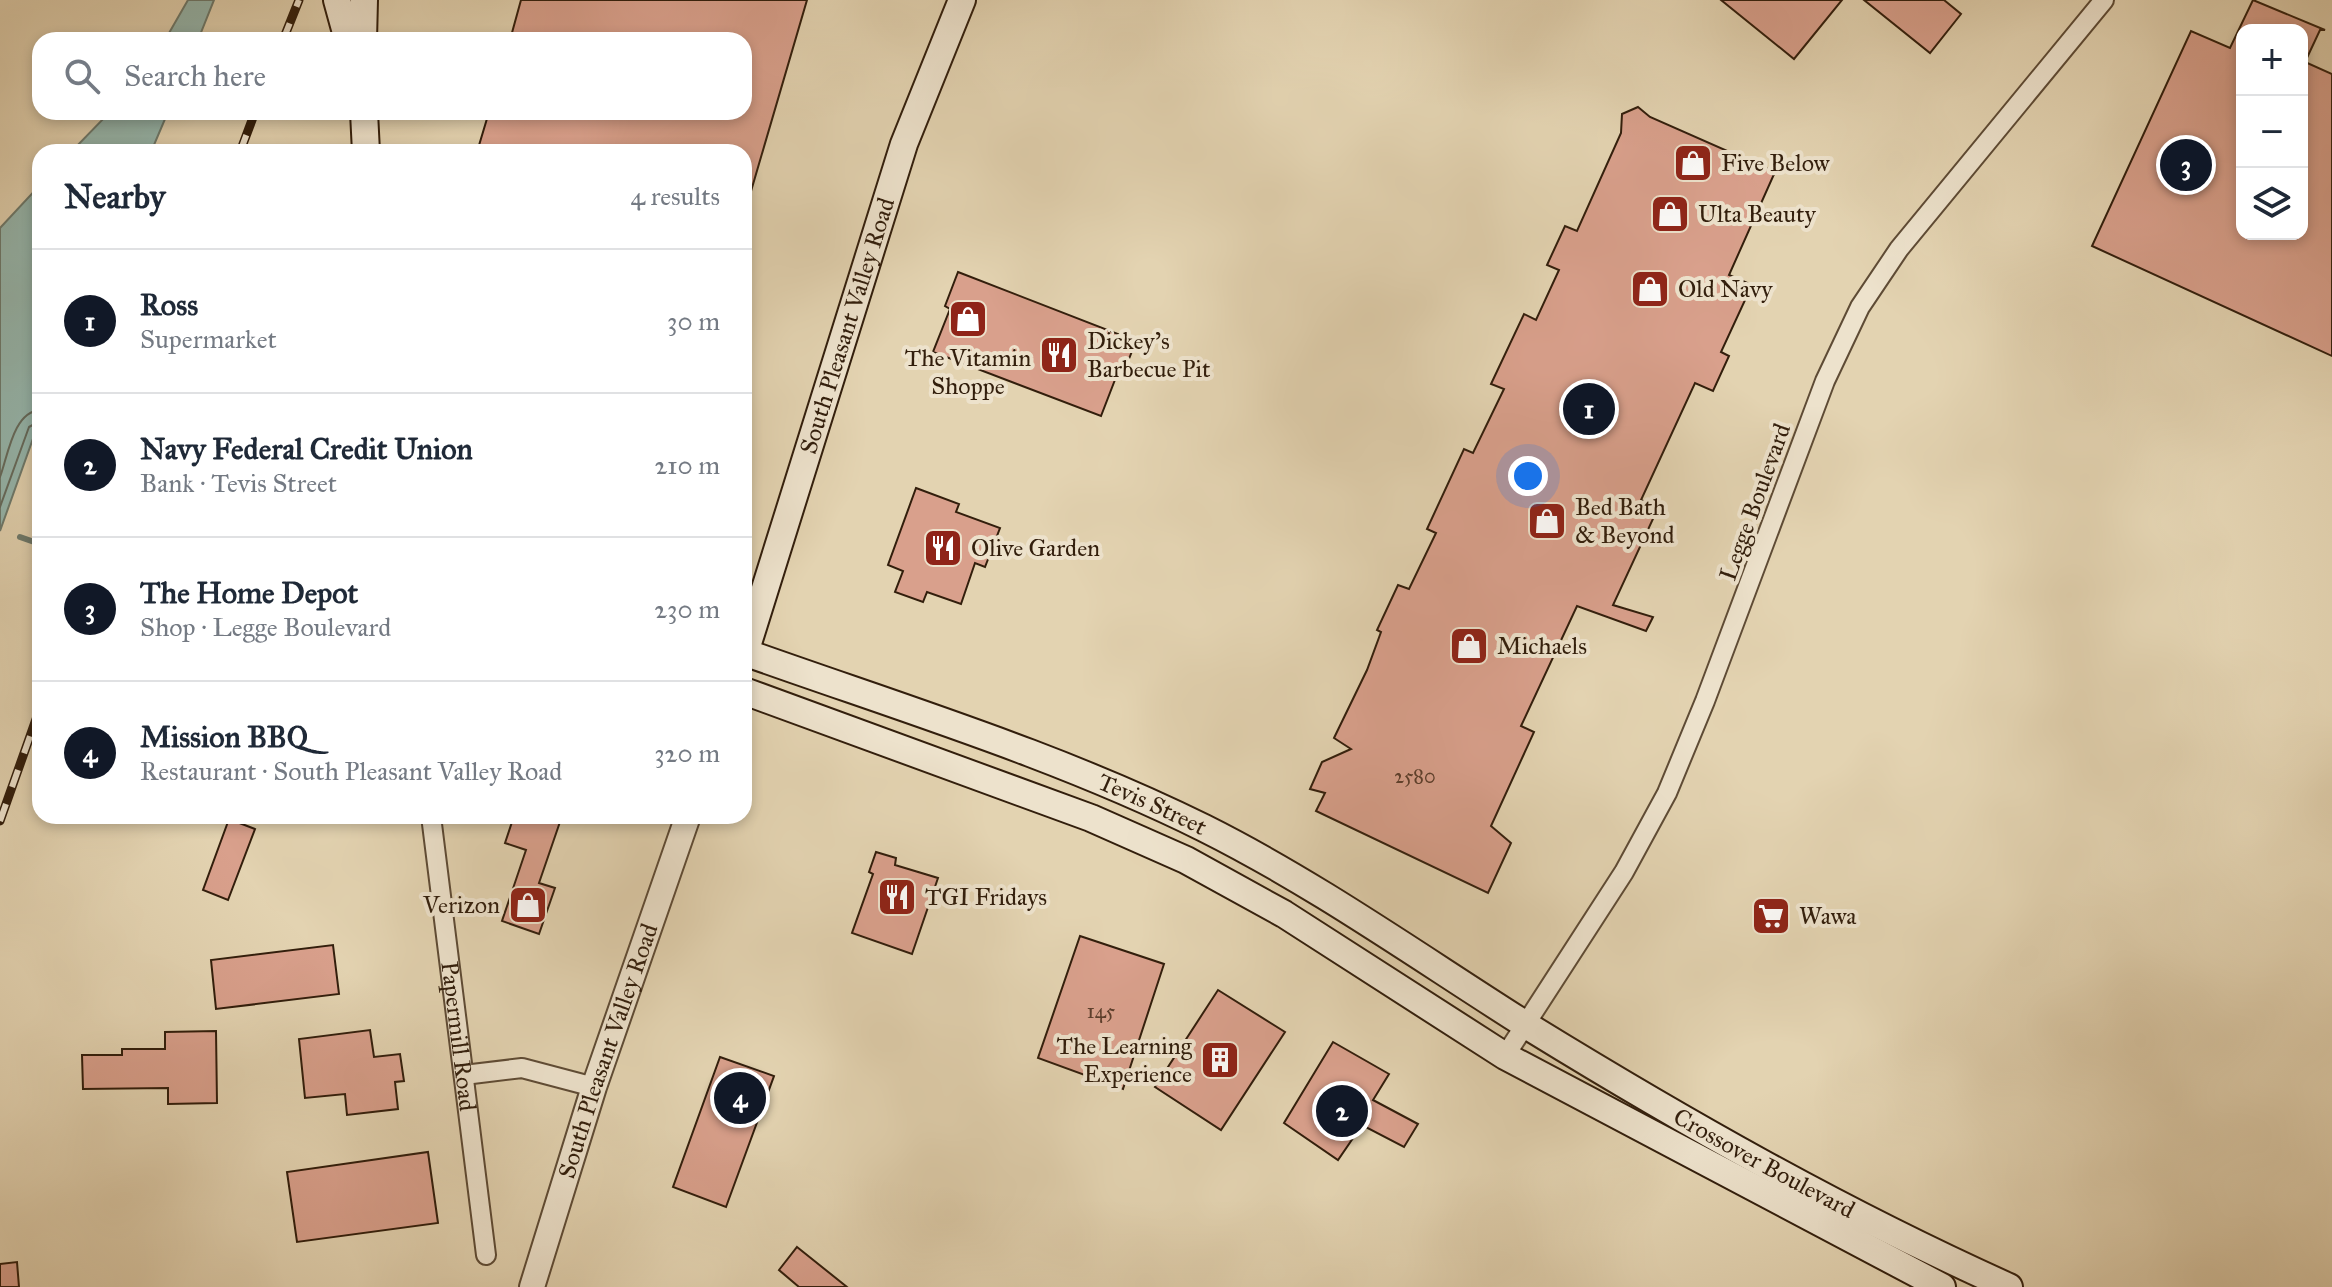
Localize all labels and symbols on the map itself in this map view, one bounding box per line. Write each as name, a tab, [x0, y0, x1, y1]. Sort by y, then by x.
pin: 3	[2160, 135, 2212, 195]
shop icon: Five Below	[1672, 142, 1714, 184]
place label: Five Below	[1721, 148, 1831, 178]
shop icon: Ulta Beauty	[1649, 193, 1691, 235]
street label: South Pleasant Valley Road	[793, 194, 901, 458]
place label: Ulta Beauty	[1698, 199, 1816, 229]
shop icon: Old Navy	[1629, 268, 1671, 310]
place label: Old Navy	[1678, 274, 1773, 304]
shop icon: The Vitamin Shoppe	[947, 298, 989, 340]
place label: Dickey's Barbecue Pit	[1087, 326, 1211, 384]
restaurant icon: Dickey's Barbecue Pit	[1038, 334, 1080, 376]
place label: The Vitamin Shoppe	[905, 343, 1031, 401]
pin: 1	[1563, 379, 1615, 439]
street label: Legge Boulevard	[1713, 419, 1797, 585]
your location	[1508, 456, 1548, 496]
place label: Bed Bath & Beyond	[1575, 492, 1675, 550]
shop icon: Bed Bath & Beyond	[1526, 500, 1568, 542]
restaurant icon: Olive Garden	[922, 527, 964, 569]
place label: Olive Garden	[971, 533, 1100, 563]
shop icon: Michaels	[1448, 625, 1490, 667]
place label: Michaels	[1497, 631, 1587, 661]
house number: 2580	[1394, 764, 1436, 788]
street label: Tevis Street	[1093, 767, 1212, 842]
restaurant icon: TGI Fridays	[876, 876, 918, 918]
place label: TGI Fridays	[925, 882, 1047, 912]
shop icon: Verizon	[507, 884, 549, 926]
place label: Verizon	[422, 890, 500, 920]
supermarket icon: Wawa	[1750, 895, 1792, 937]
place label: Wawa	[1799, 901, 1857, 931]
street label: South Pleasant Valley Road	[552, 919, 665, 1182]
street label: Papermill Road	[434, 960, 483, 1113]
house number: 145	[1087, 999, 1115, 1023]
place label: The Learning Experience	[1056, 1031, 1193, 1089]
building icon: The Learning Experience	[1199, 1039, 1241, 1081]
pin: 4	[714, 1068, 766, 1128]
pin: 2	[1316, 1081, 1368, 1141]
street label: Crossover Boulevard	[1668, 1101, 1860, 1225]

